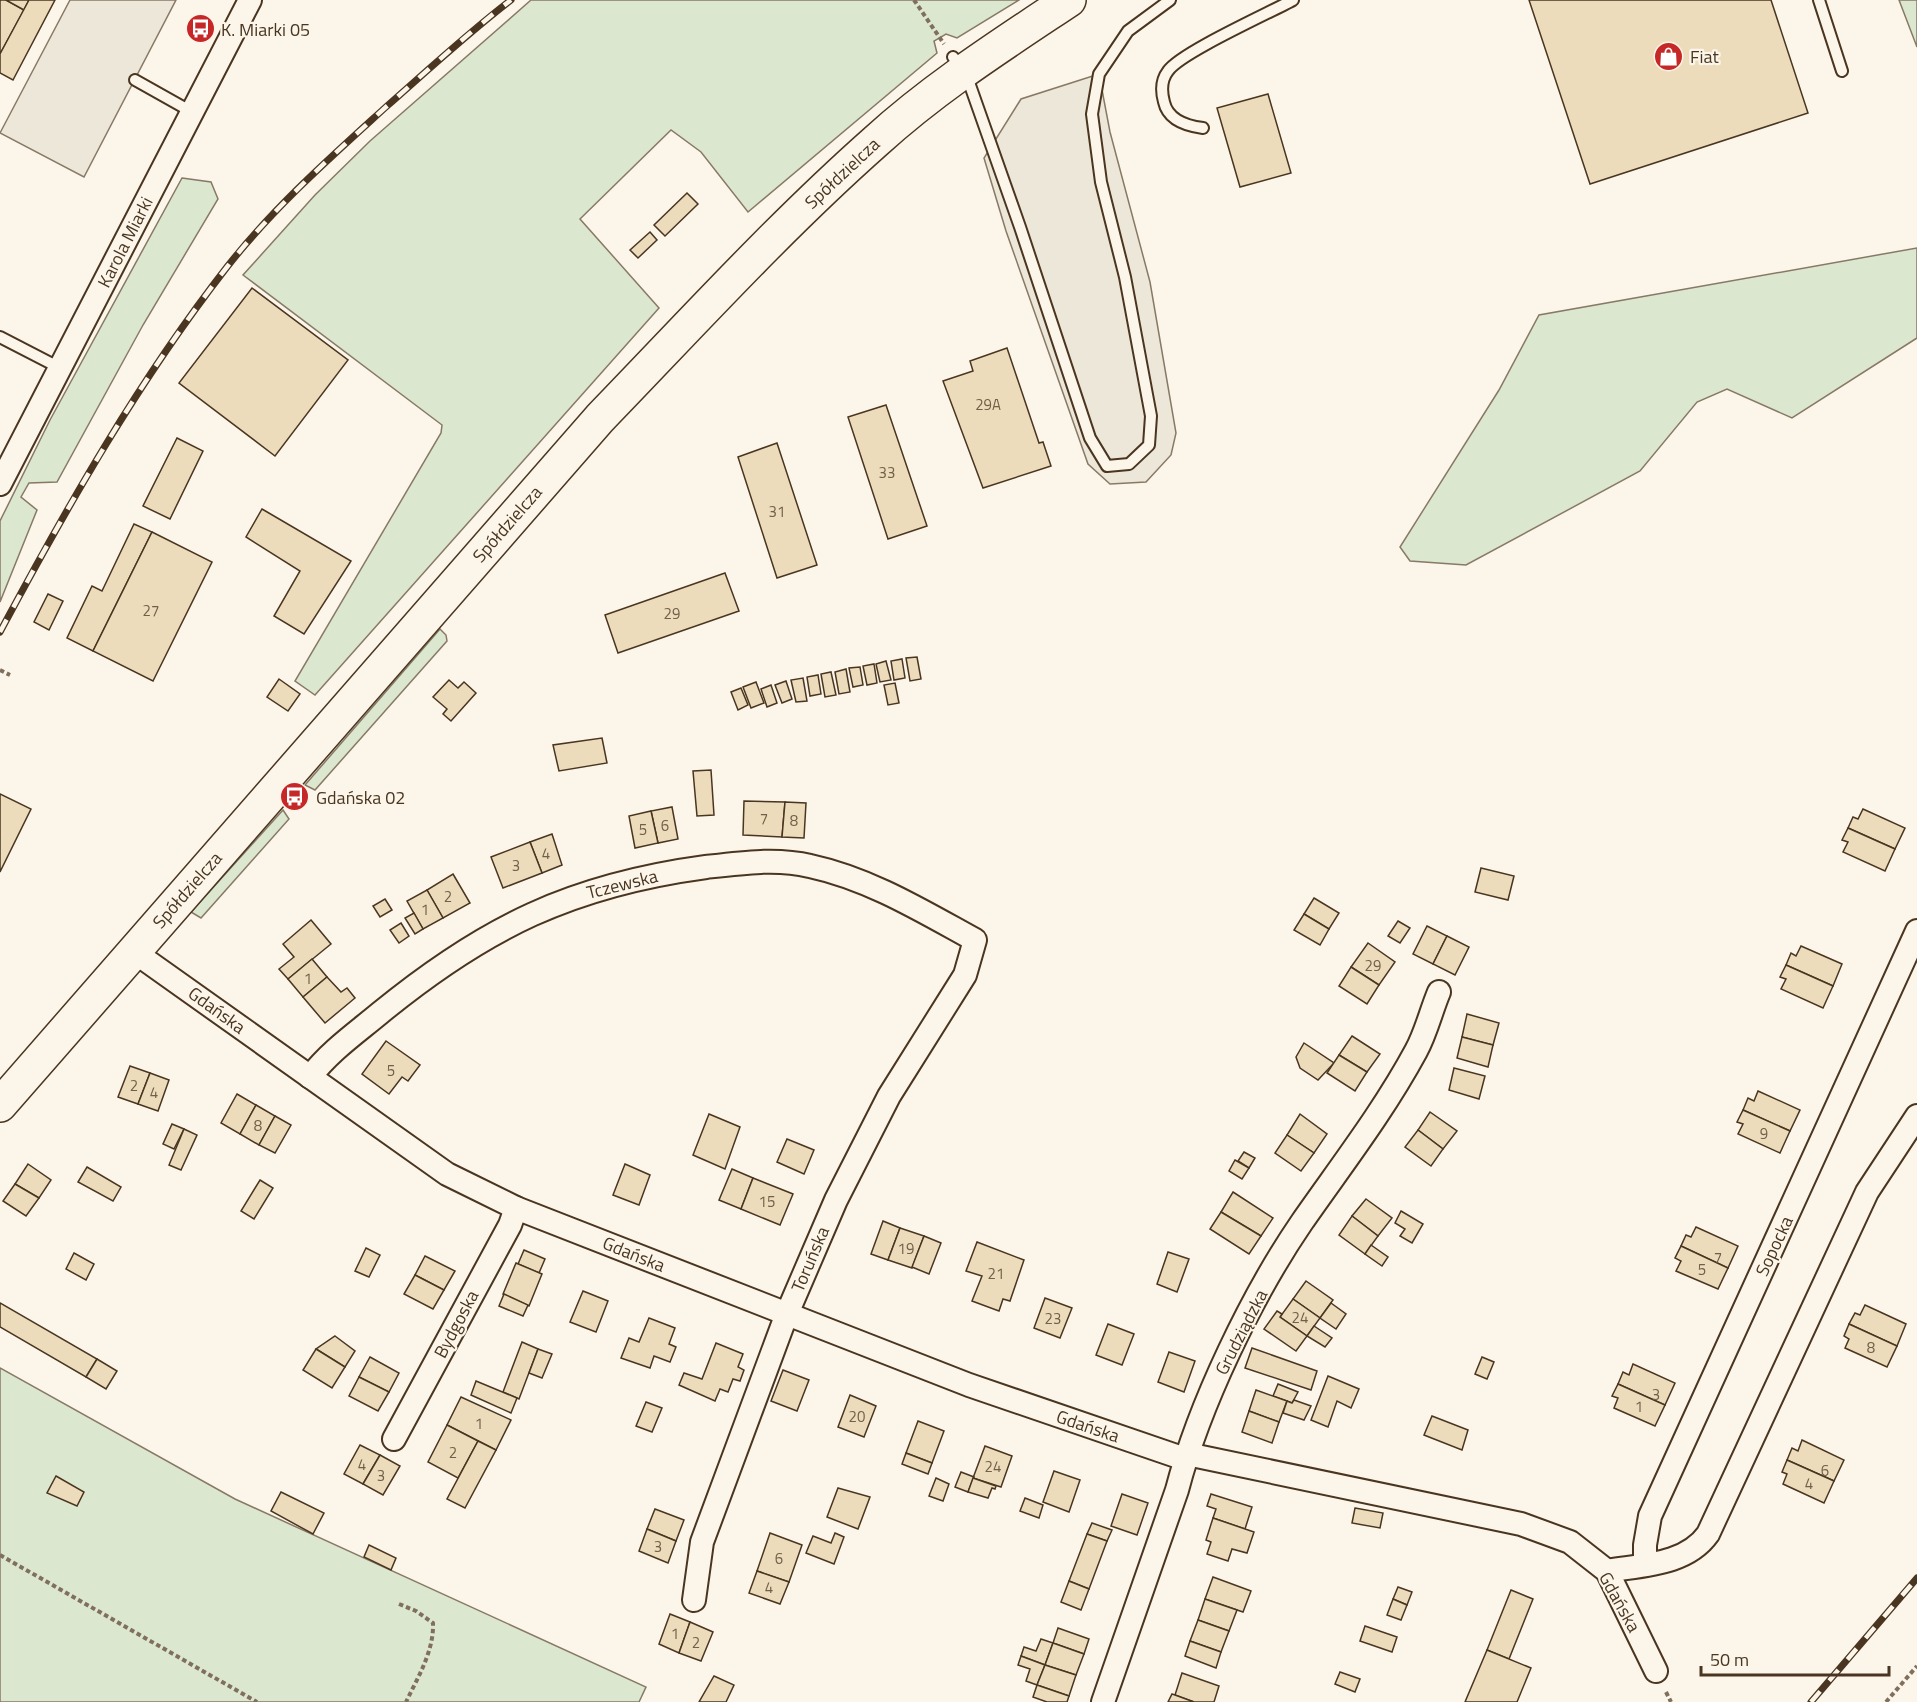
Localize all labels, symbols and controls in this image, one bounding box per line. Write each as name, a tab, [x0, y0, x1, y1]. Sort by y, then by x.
bus stop icon: K. Miarki 05	[184, 13, 216, 45]
place label: K. Miarki 05	[221, 16, 310, 43]
shop icon: Fiat	[1653, 40, 1685, 72]
place label: Fiat	[1690, 43, 1719, 70]
street label: Spółdzielcza	[798, 131, 886, 215]
street label: Karola Miarki	[91, 192, 159, 292]
house number: 29A	[975, 393, 1001, 416]
house number: 33	[879, 461, 895, 484]
street label: Spółdzielcza	[466, 480, 548, 568]
house number: 31	[769, 500, 785, 523]
house number: 27	[143, 599, 159, 622]
house number: 29	[664, 602, 680, 625]
bus stop icon: Gdańska 02	[279, 781, 311, 813]
place label: Gdańska 02	[316, 784, 405, 811]
house number: 7	[760, 807, 768, 830]
house number: 8	[790, 809, 798, 832]
house number: 6	[661, 814, 669, 837]
house number: 5	[639, 818, 647, 841]
house number: 4	[542, 842, 550, 865]
street label: Spółdzielcza	[146, 846, 228, 934]
house number: 3	[512, 854, 520, 877]
street label: Tczewska	[584, 862, 660, 906]
house number: 2	[444, 885, 452, 908]
house number: 1	[421, 898, 429, 921]
house number: 29	[1365, 954, 1381, 977]
house number: 1	[304, 967, 312, 990]
street label: Gdańska	[183, 980, 251, 1040]
house number: 5	[387, 1059, 395, 1082]
house number: 2	[130, 1074, 138, 1097]
house number: 4	[150, 1081, 158, 1104]
house number: 8	[254, 1114, 262, 1137]
house number: 9	[1760, 1122, 1768, 1145]
house number: 15	[759, 1190, 775, 1213]
street label: Sopocka	[1748, 1211, 1800, 1281]
street label: Toruńska	[784, 1222, 836, 1296]
street label: Gdańska	[599, 1229, 669, 1279]
house number: 19	[898, 1237, 914, 1260]
house number: 7	[1714, 1246, 1722, 1269]
house number: 5	[1698, 1258, 1706, 1281]
house number: 21	[988, 1262, 1004, 1285]
street label: Bydgoska	[427, 1285, 485, 1363]
street label: Grudziądzka	[1208, 1285, 1274, 1379]
house number: 24	[1292, 1306, 1308, 1329]
house number: 23	[1045, 1307, 1061, 1330]
house number: 8	[1867, 1336, 1875, 1359]
house number: 3	[1652, 1383, 1660, 1406]
house number: 1	[1635, 1395, 1643, 1418]
street label: Gdańska	[1053, 1403, 1123, 1449]
house number: 20	[849, 1405, 865, 1428]
house number: 1	[475, 1412, 483, 1435]
house number: 2	[449, 1441, 457, 1464]
house number: 4	[358, 1453, 366, 1476]
house number: 24	[985, 1455, 1001, 1478]
house number: 6	[1821, 1459, 1829, 1482]
house number: 3	[377, 1464, 385, 1487]
house number: 4	[1805, 1472, 1813, 1495]
house number: 3	[654, 1535, 662, 1558]
house number: 6	[775, 1547, 783, 1570]
street label: Gdańska	[1592, 1567, 1648, 1637]
house number: 4	[765, 1576, 773, 1599]
house number: 1	[671, 1622, 679, 1645]
house number: 2	[692, 1631, 700, 1654]
scale bar	[1701, 1639, 1888, 1677]
text: 50 m	[1710, 1646, 1749, 1673]

